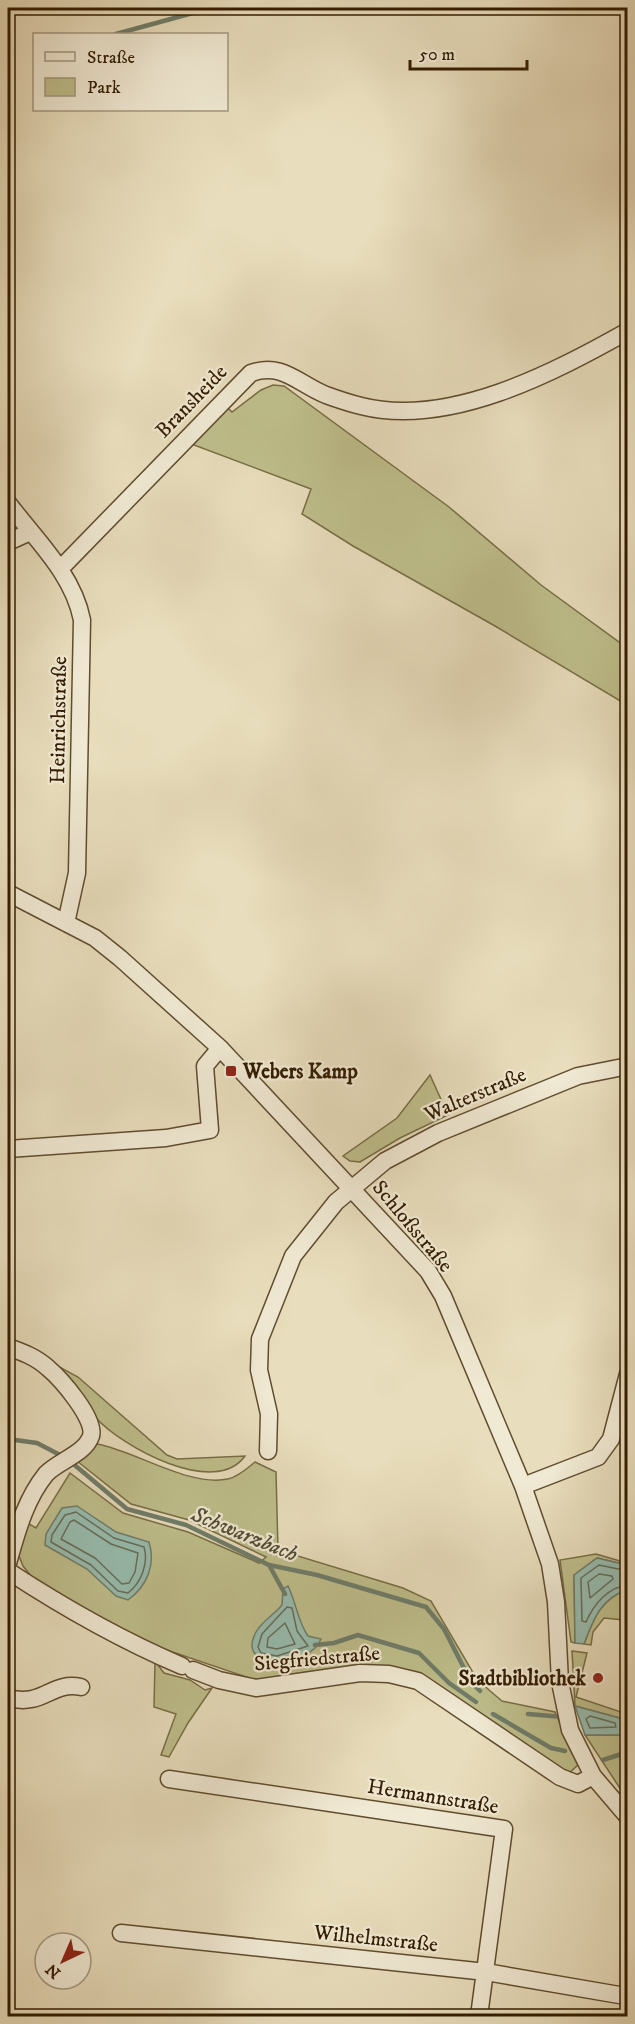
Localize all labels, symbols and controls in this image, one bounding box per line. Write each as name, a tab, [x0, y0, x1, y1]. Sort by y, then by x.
legend	[33, 33, 228, 111]
scale bar	[410, 33, 527, 71]
text: 50 m	[419, 44, 455, 66]
text: Straße	[87, 47, 135, 69]
text: Park	[87, 77, 121, 99]
street label: Bransheide	[150, 359, 233, 444]
street label: Heinrichstraße	[45, 656, 73, 784]
place label: Webers Kamp	[242, 1059, 358, 1085]
street label: Walterstraße	[420, 1062, 531, 1128]
marker: Webers Kamp	[224, 1064, 238, 1078]
street label: Schloßstraße	[366, 1175, 458, 1278]
water label: Schwarzbach	[186, 1500, 302, 1568]
street label: Siegfriedstraße	[253, 1641, 381, 1677]
place label: Stadtbibliothek	[458, 1666, 587, 1692]
marker: Stadtbibliothek	[591, 1671, 605, 1685]
street label: Hermannstraße	[365, 1774, 501, 1820]
street label: Wilhelmstraße	[312, 1919, 439, 1958]
north arrow	[33, 1931, 93, 1991]
text: N	[42, 1959, 65, 1983]

